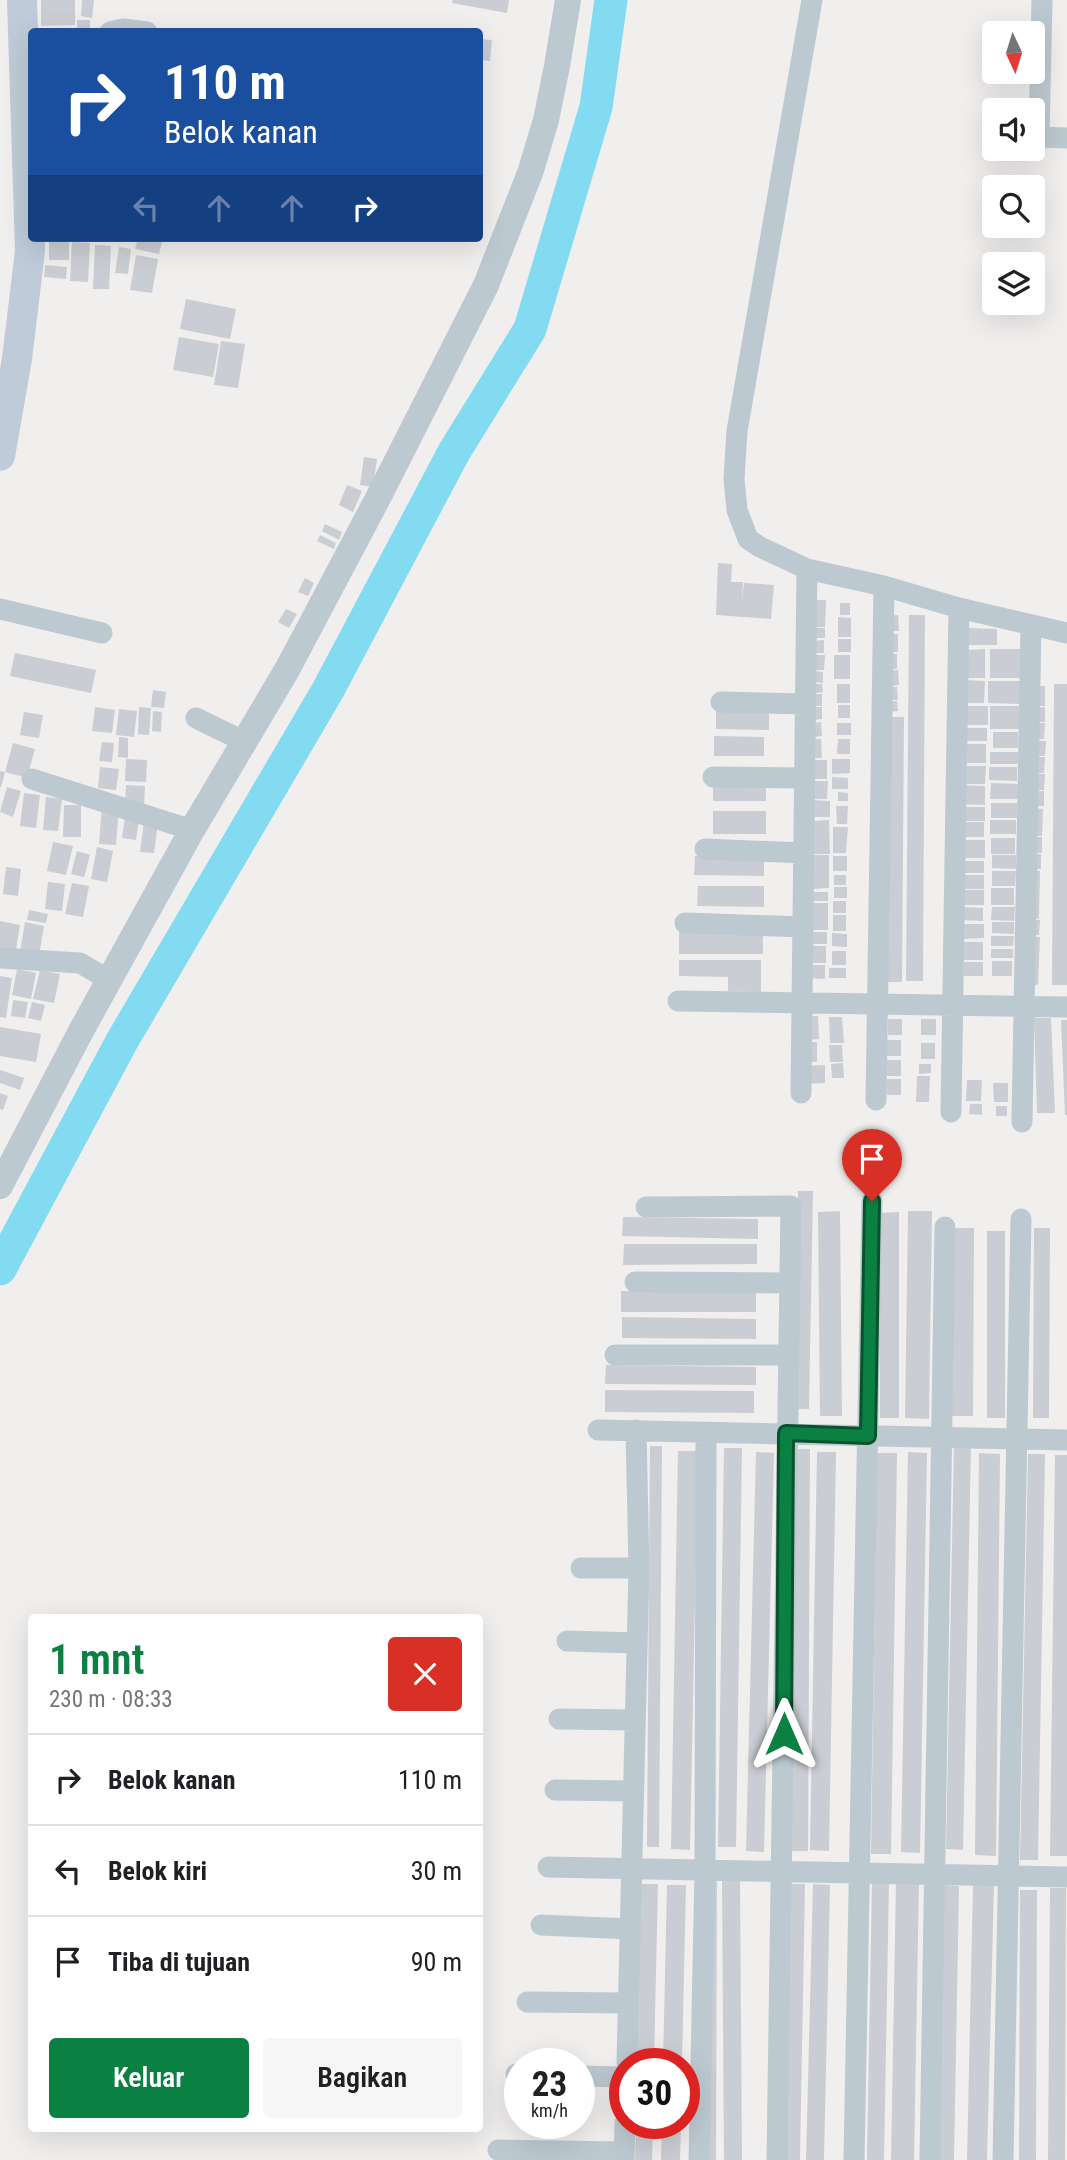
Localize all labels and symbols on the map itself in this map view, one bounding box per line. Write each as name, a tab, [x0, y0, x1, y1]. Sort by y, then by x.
north arrow	[982, 21, 1045, 84]
pin	[842, 1129, 902, 1201]
position arrow	[747, 1697, 821, 1771]
speed limit sign: 30	[609, 2048, 700, 2139]

